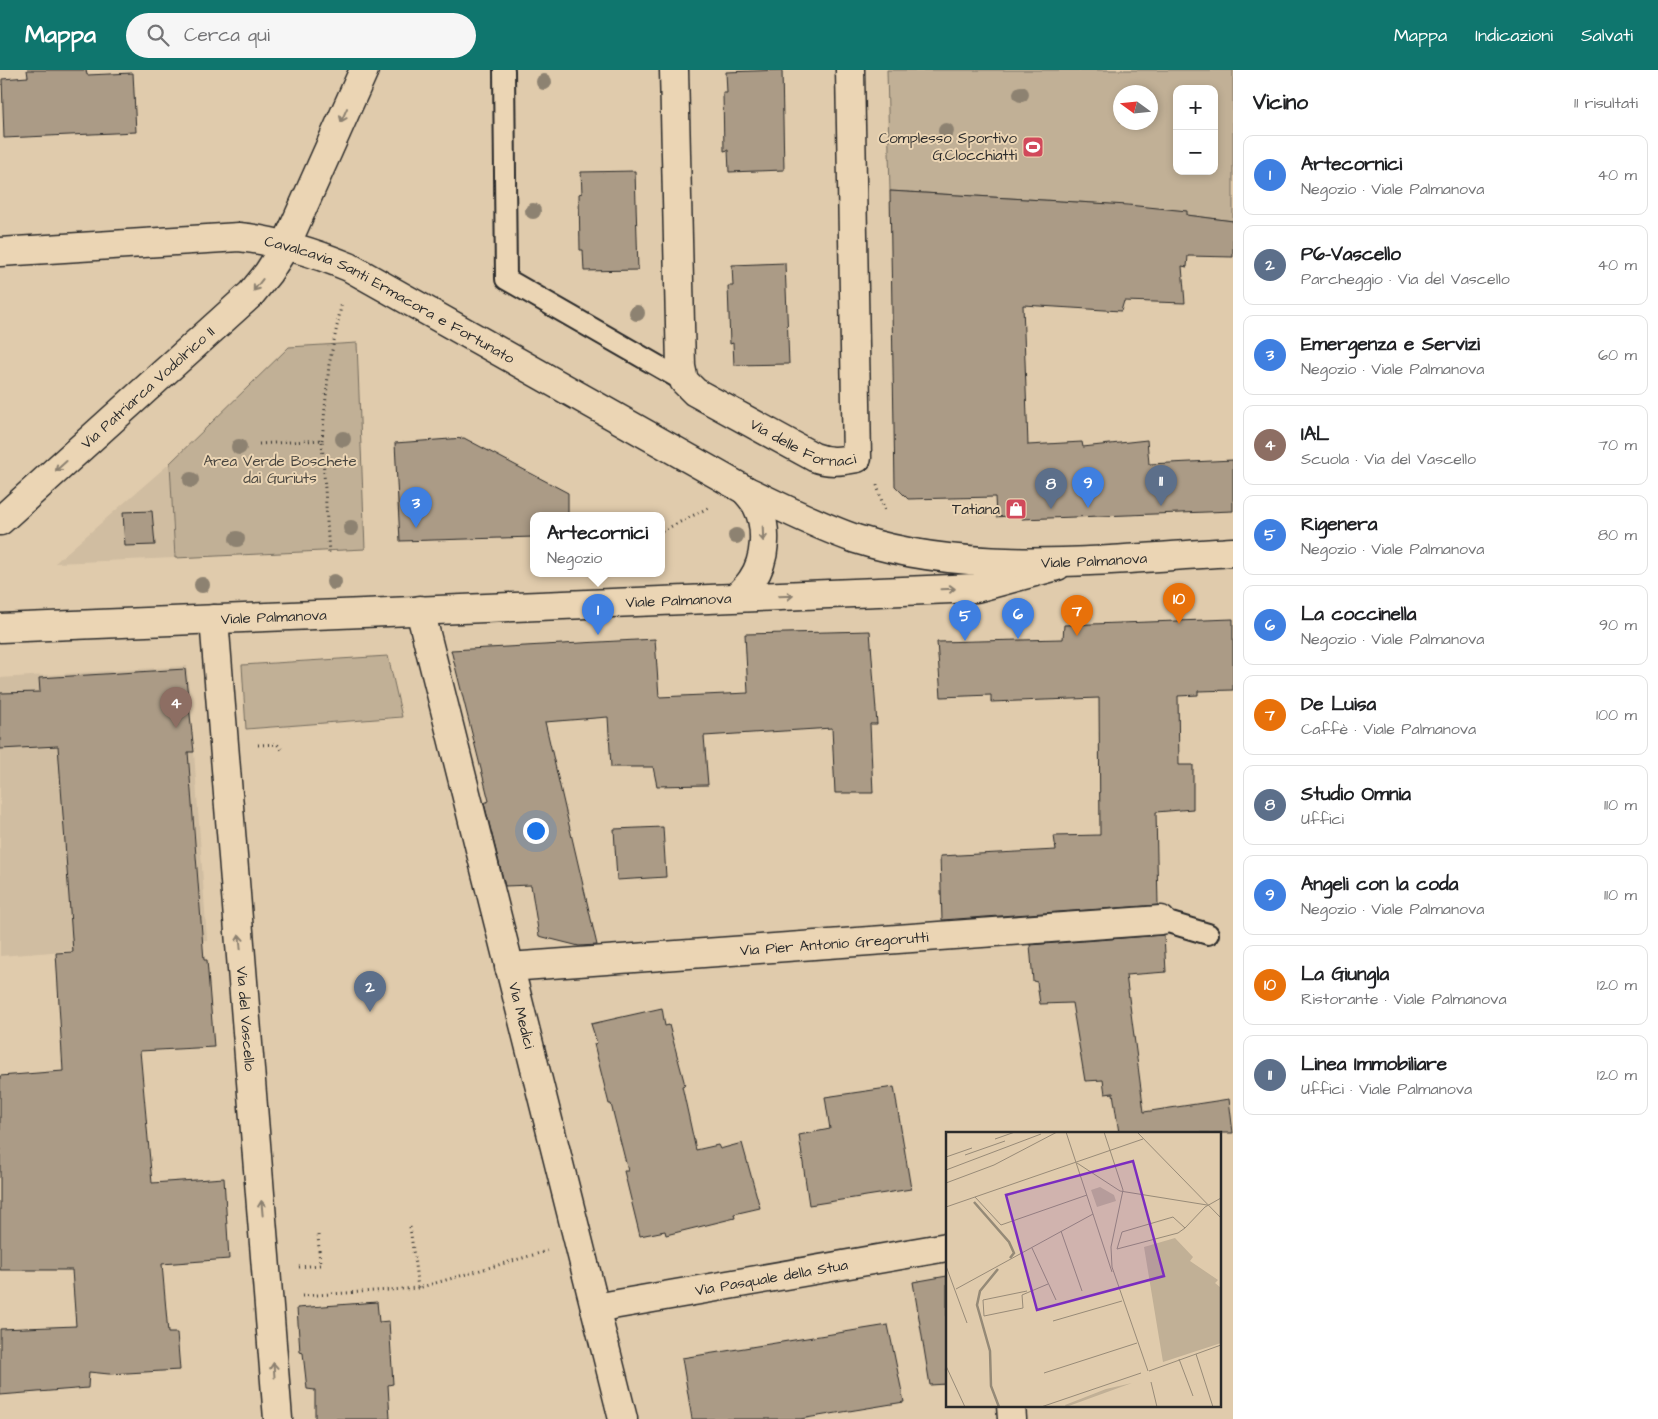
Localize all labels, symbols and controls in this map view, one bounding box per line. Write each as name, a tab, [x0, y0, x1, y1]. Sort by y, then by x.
search box	[126, 13, 476, 58]
text: Mappa	[25, 18, 96, 52]
icon: search	[144, 21, 172, 49]
text: Cerca qui	[184, 22, 270, 49]
text: Mappa	[1394, 23, 1447, 48]
text: Indicazioni	[1475, 23, 1553, 48]
text: Salvati	[1581, 23, 1633, 48]
north arrow	[1113, 85, 1158, 130]
map controls	[1173, 85, 1218, 175]
button: +	[1173, 85, 1218, 130]
text: Vicino	[1253, 88, 1308, 117]
text: 11 risultati	[1574, 92, 1638, 114]
one-way arrow	[339, 107, 348, 122]
place label: Complesso Sportivo G.Clocchiatti	[879, 128, 1018, 166]
button: −	[1173, 130, 1218, 175]
sports icon: Complesso Sportivo G.Clocchiatti	[1021, 135, 1045, 159]
text: Artecornici	[1301, 151, 1402, 178]
text: 1	[1269, 164, 1271, 186]
text: 40 m	[1597, 164, 1637, 186]
text: Negozio · Viale Palmanova	[1301, 178, 1484, 200]
street label: Cavalcavia Santi Ermacora e Fortunato	[263, 230, 519, 369]
text: P6-Vascello	[1301, 241, 1401, 268]
text: 2	[1265, 254, 1275, 276]
text: 40 m	[1597, 254, 1637, 276]
text: Parcheggio · Via del Vascello	[1301, 268, 1510, 290]
one-way arrow	[253, 278, 264, 291]
street label: Via Patriarca Vodolrico II	[76, 321, 219, 454]
text: Emergenza e Servizi	[1301, 331, 1480, 358]
text: 3	[1266, 344, 1274, 366]
text: 60 m	[1598, 344, 1637, 366]
text: Negozio · Viale Palmanova	[1301, 358, 1484, 380]
street label: Via delle Fornaci	[746, 413, 858, 471]
text: IAL	[1301, 421, 1329, 448]
text: 4	[1265, 434, 1275, 456]
text: 70 m	[1598, 434, 1637, 456]
text: Scuola · Via del Vascello	[1301, 448, 1476, 470]
park label: Area Verde Boschete dai Guriuts	[203, 451, 357, 489]
one-way arrow	[55, 460, 68, 472]
pin: 11	[1145, 465, 1177, 506]
pin: 9	[1072, 467, 1104, 508]
pin: 8	[1035, 468, 1067, 509]
pin: 3	[400, 487, 432, 528]
shop icon: Tatiana	[1004, 497, 1028, 521]
place label: Tatiana	[952, 499, 1000, 520]
text: Rigenera	[1301, 511, 1377, 538]
popup	[530, 512, 665, 577]
text: Artecornici	[547, 520, 648, 547]
text: 5	[1264, 524, 1276, 546]
text: 80 m	[1598, 524, 1637, 546]
one-way arrow	[759, 525, 768, 541]
text: Negozio · Viale Palmanova	[1301, 538, 1484, 560]
text: Negozio	[547, 547, 602, 569]
street label: Viale Palmanova	[1041, 547, 1148, 573]
pin: 10	[1163, 583, 1195, 624]
one-way arrow	[940, 585, 956, 594]
street label: Viale Palmanova	[625, 588, 732, 613]
one-way arrow	[777, 591, 793, 600]
pin: 1	[582, 594, 614, 635]
pin: 7	[1061, 595, 1093, 636]
pin: 6	[1002, 598, 1034, 639]
pin: 5	[949, 600, 981, 641]
text: La coccinella	[1301, 601, 1416, 628]
street label: Viale Palmanova	[220, 604, 328, 629]
text: 6	[1265, 614, 1275, 636]
text: 90 m	[1599, 614, 1637, 636]
text: Negozio · Viale Palmanova	[1301, 628, 1484, 650]
pin: 4	[160, 687, 192, 728]
text: De Luisa	[1301, 691, 1376, 718]
text: 7	[1265, 704, 1275, 726]
text: 100 m	[1596, 704, 1637, 726]
text: Caffè · Viale Palmanova	[1301, 718, 1476, 740]
text: Studio Omnia	[1301, 781, 1411, 808]
text: 8	[1265, 794, 1275, 816]
text: 110 m	[1604, 794, 1637, 816]
text: Uffici	[1301, 808, 1344, 830]
your location	[523, 818, 549, 844]
text: Angeli con la coda	[1301, 871, 1458, 898]
text: 9	[1265, 884, 1275, 906]
text: 110 m	[1604, 884, 1637, 906]
text: Negozio · Viale Palmanova	[1301, 898, 1484, 920]
street label: Via Pier Antonio Gregorutti	[739, 926, 930, 961]
one-way arrow	[236, 934, 245, 950]
text: La Giungla	[1301, 961, 1389, 988]
street label: Via del Vascello	[231, 966, 261, 1072]
pin: 2	[354, 971, 386, 1012]
text: 10	[1264, 974, 1276, 996]
text: 120 m	[1597, 974, 1637, 996]
street label: Via Medici	[503, 980, 540, 1051]
text: Ristorante · Viale Palmanova	[1301, 988, 1507, 1010]
text: Linea Immobiliare	[1301, 1051, 1447, 1078]
text: 11	[1268, 1064, 1272, 1086]
text: 120 m	[1597, 1064, 1637, 1086]
text: Uffici · Viale Palmanova	[1301, 1078, 1472, 1100]
inset map	[946, 1132, 1220, 1406]
one-way arrow	[257, 1201, 267, 1217]
street label: Via Pasquale della Stua	[693, 1254, 850, 1301]
one-way arrow	[269, 1363, 279, 1379]

